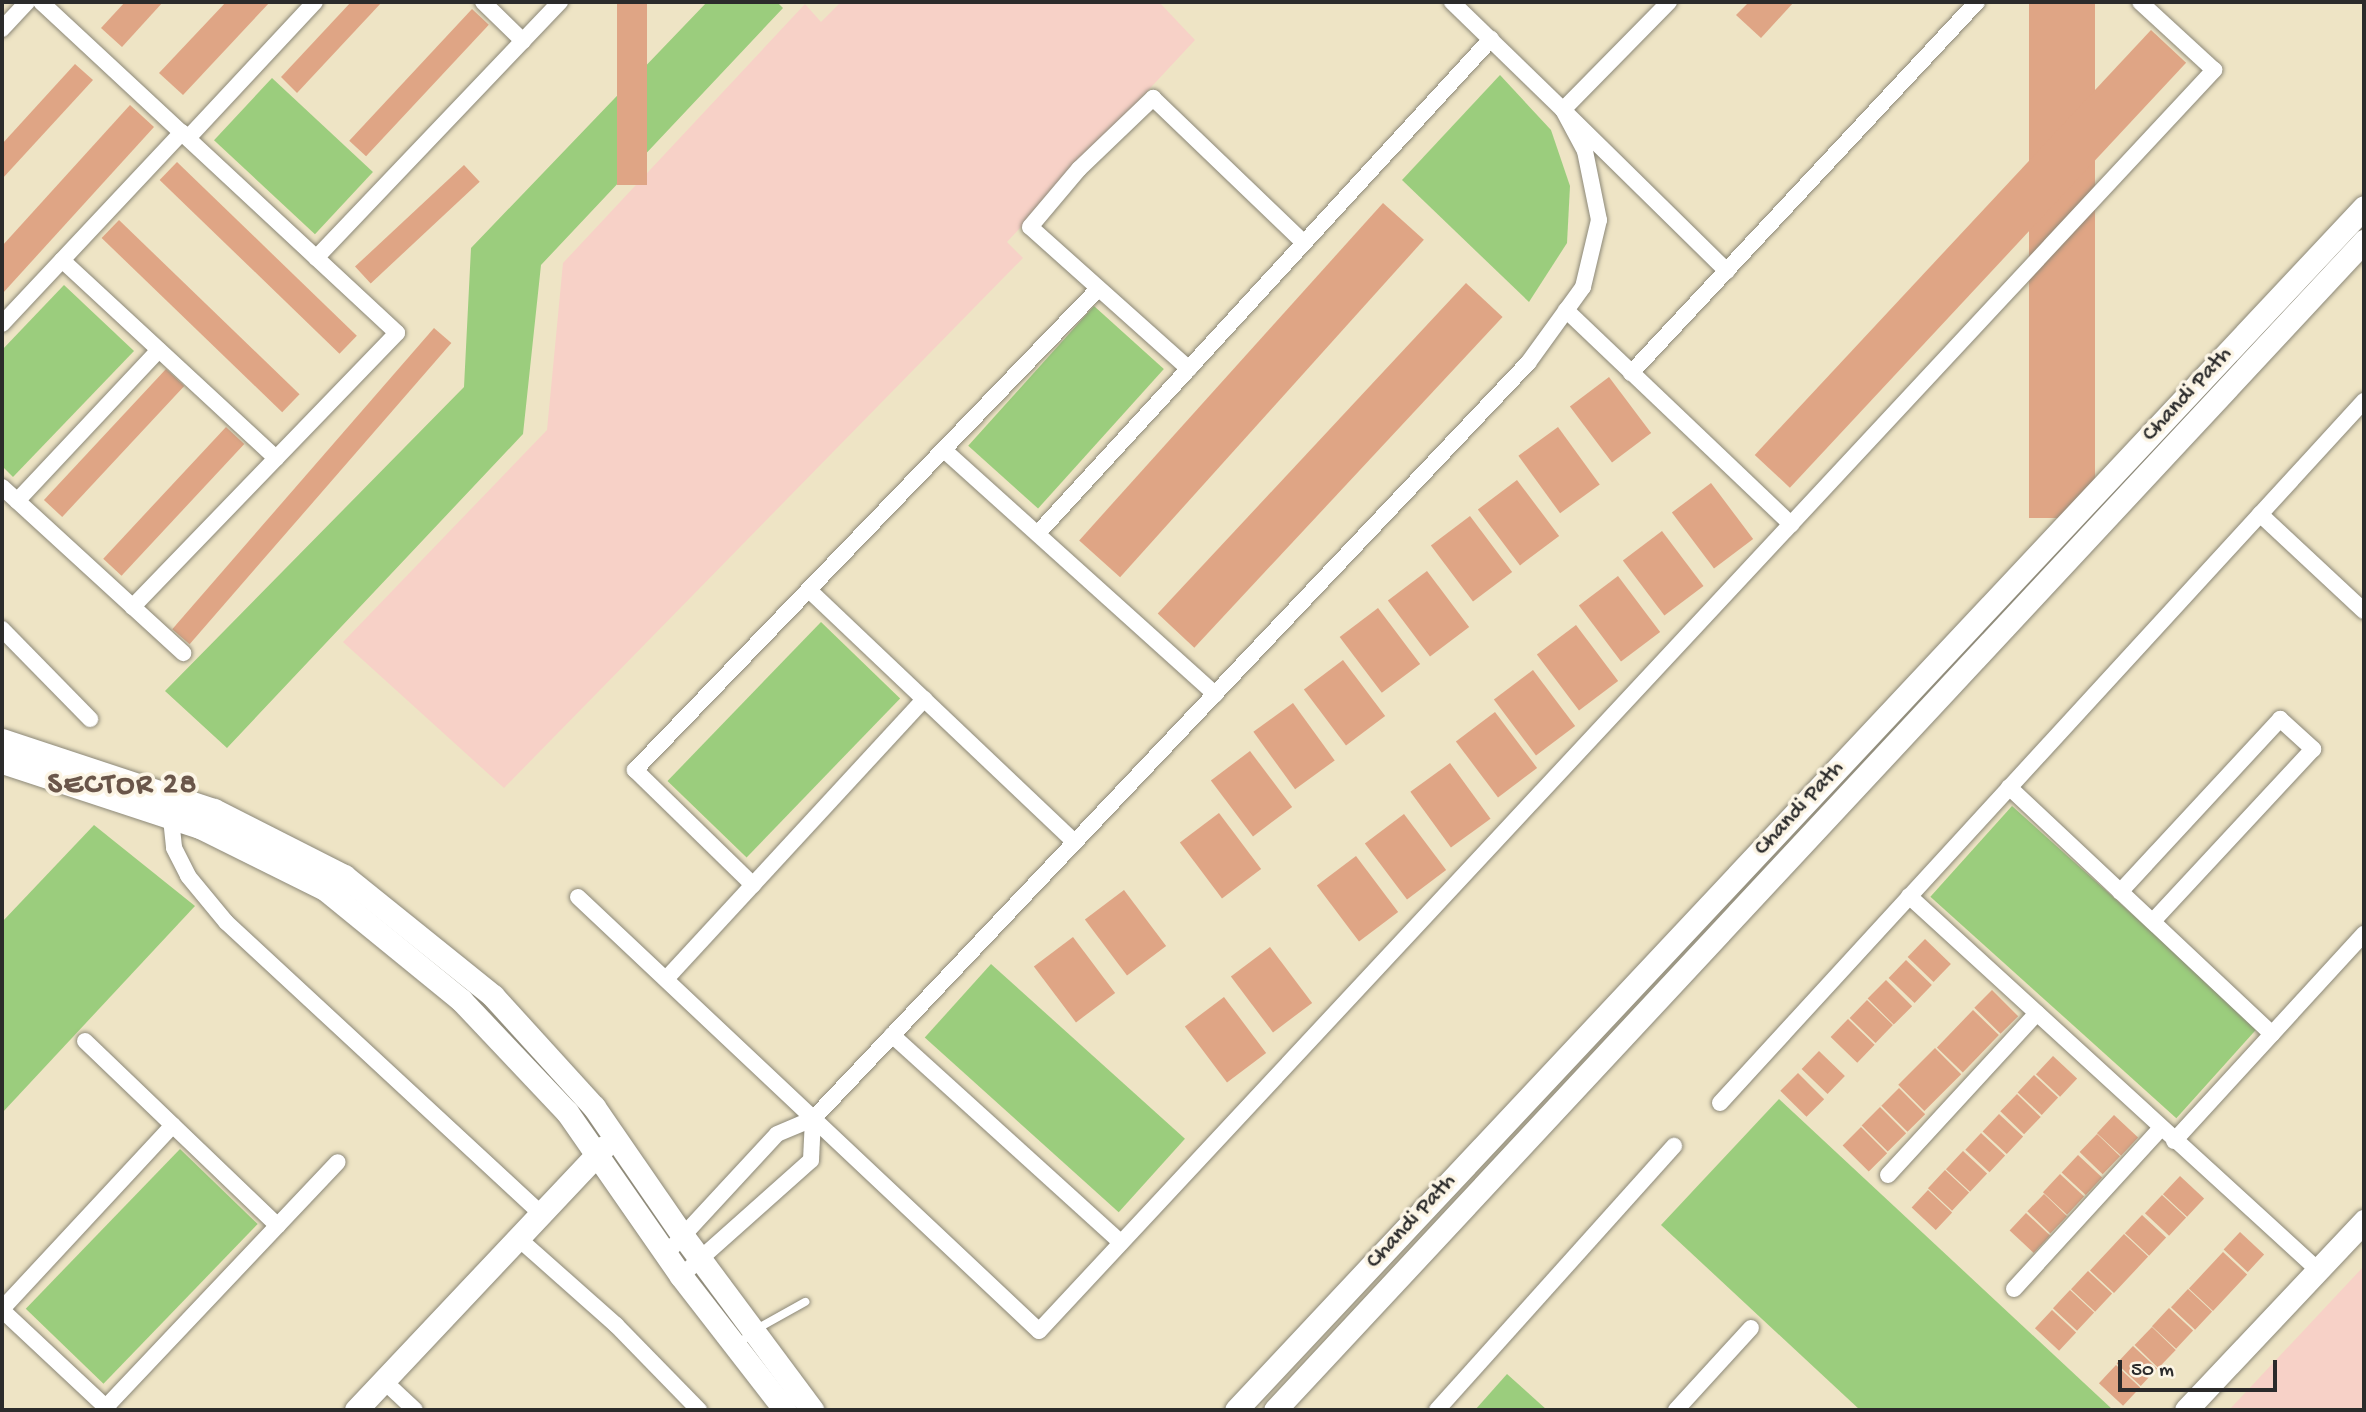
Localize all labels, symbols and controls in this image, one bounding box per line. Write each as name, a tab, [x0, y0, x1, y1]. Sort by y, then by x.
street label: Chandi Path	[2137, 342, 2239, 448]
street label: Chandi Path	[1749, 756, 1851, 862]
district label: SECTOR 28	[49, 769, 197, 805]
street label: Chandi Path	[1361, 1169, 1463, 1275]
scale bar	[2121, 1346, 2280, 1390]
text: 50 m	[2131, 1359, 2174, 1384]

